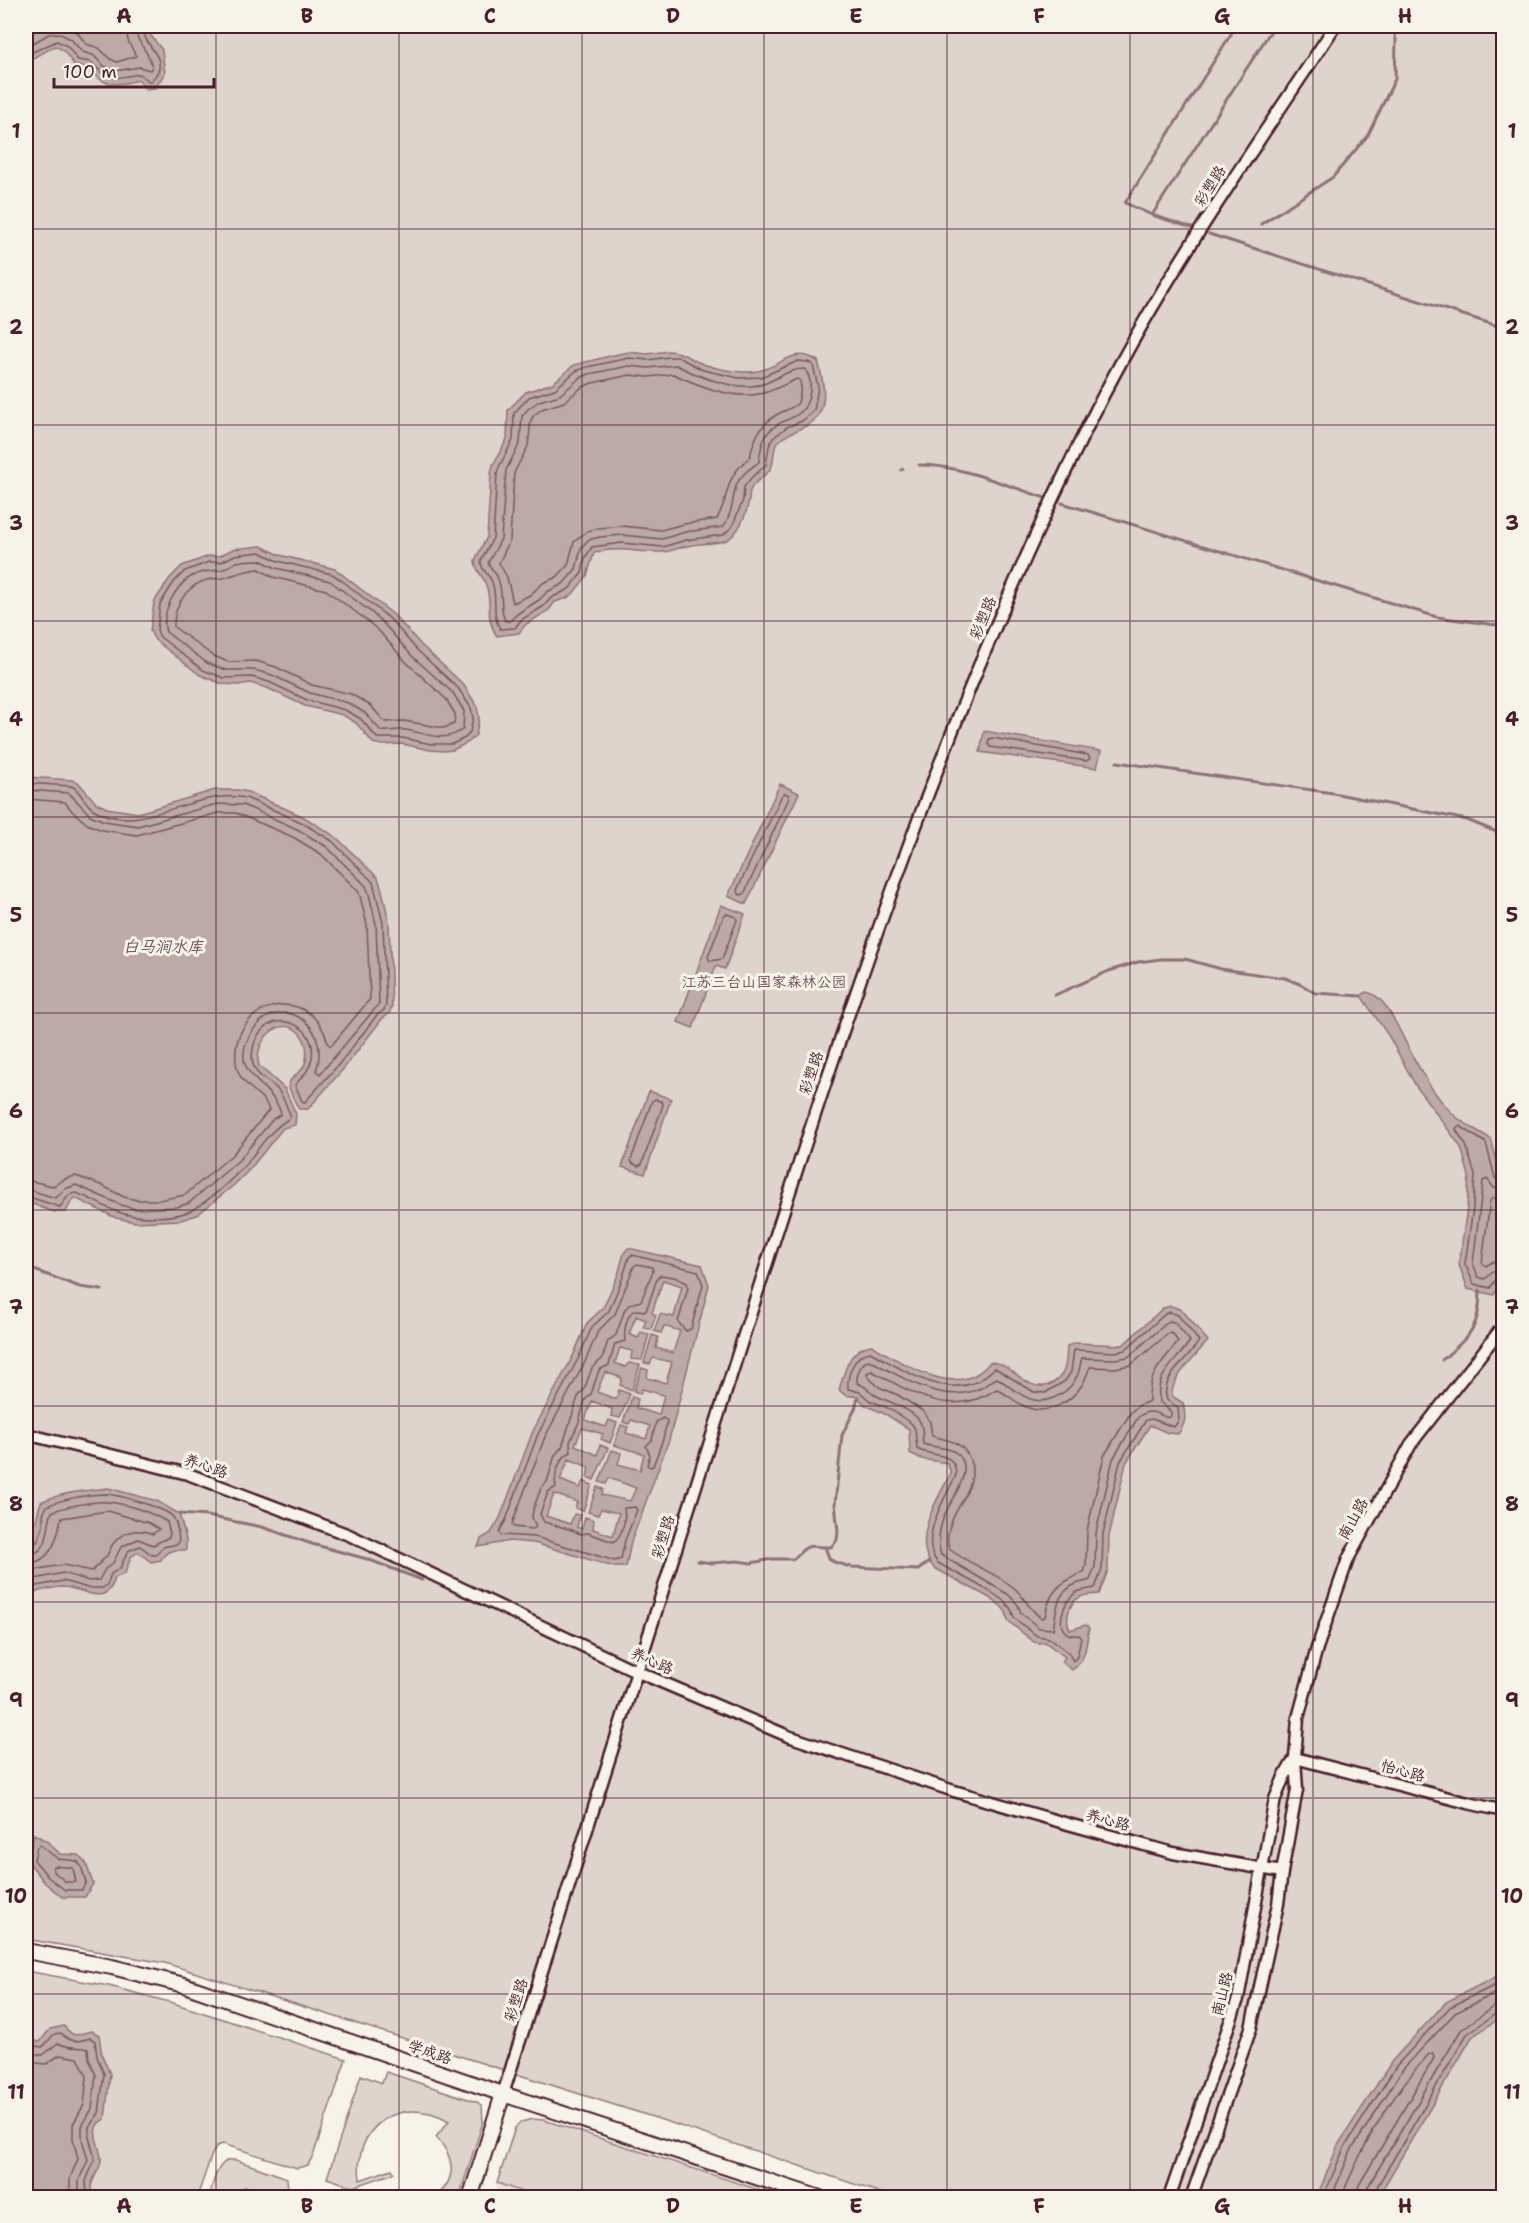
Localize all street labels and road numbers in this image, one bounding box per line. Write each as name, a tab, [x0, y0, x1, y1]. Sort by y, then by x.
street label: 彩塑路	[1190, 162, 1230, 210]
street label: 彩塑路	[965, 593, 1001, 643]
street label: 彩塑路	[794, 1048, 828, 1098]
street label: 养心路	[181, 1449, 231, 1483]
street label: 南山路	[1333, 1494, 1373, 1544]
street label: 彩塑路	[647, 1513, 679, 1561]
street label: 养心路	[627, 1643, 677, 1679]
street label: 怡心路	[1379, 1756, 1427, 1786]
street label: 养心路	[1084, 1805, 1132, 1835]
street label: 南山路	[1207, 1970, 1237, 2018]
street label: 彩塑路	[500, 1976, 532, 2024]
street label: 学成路	[405, 2035, 455, 2069]

